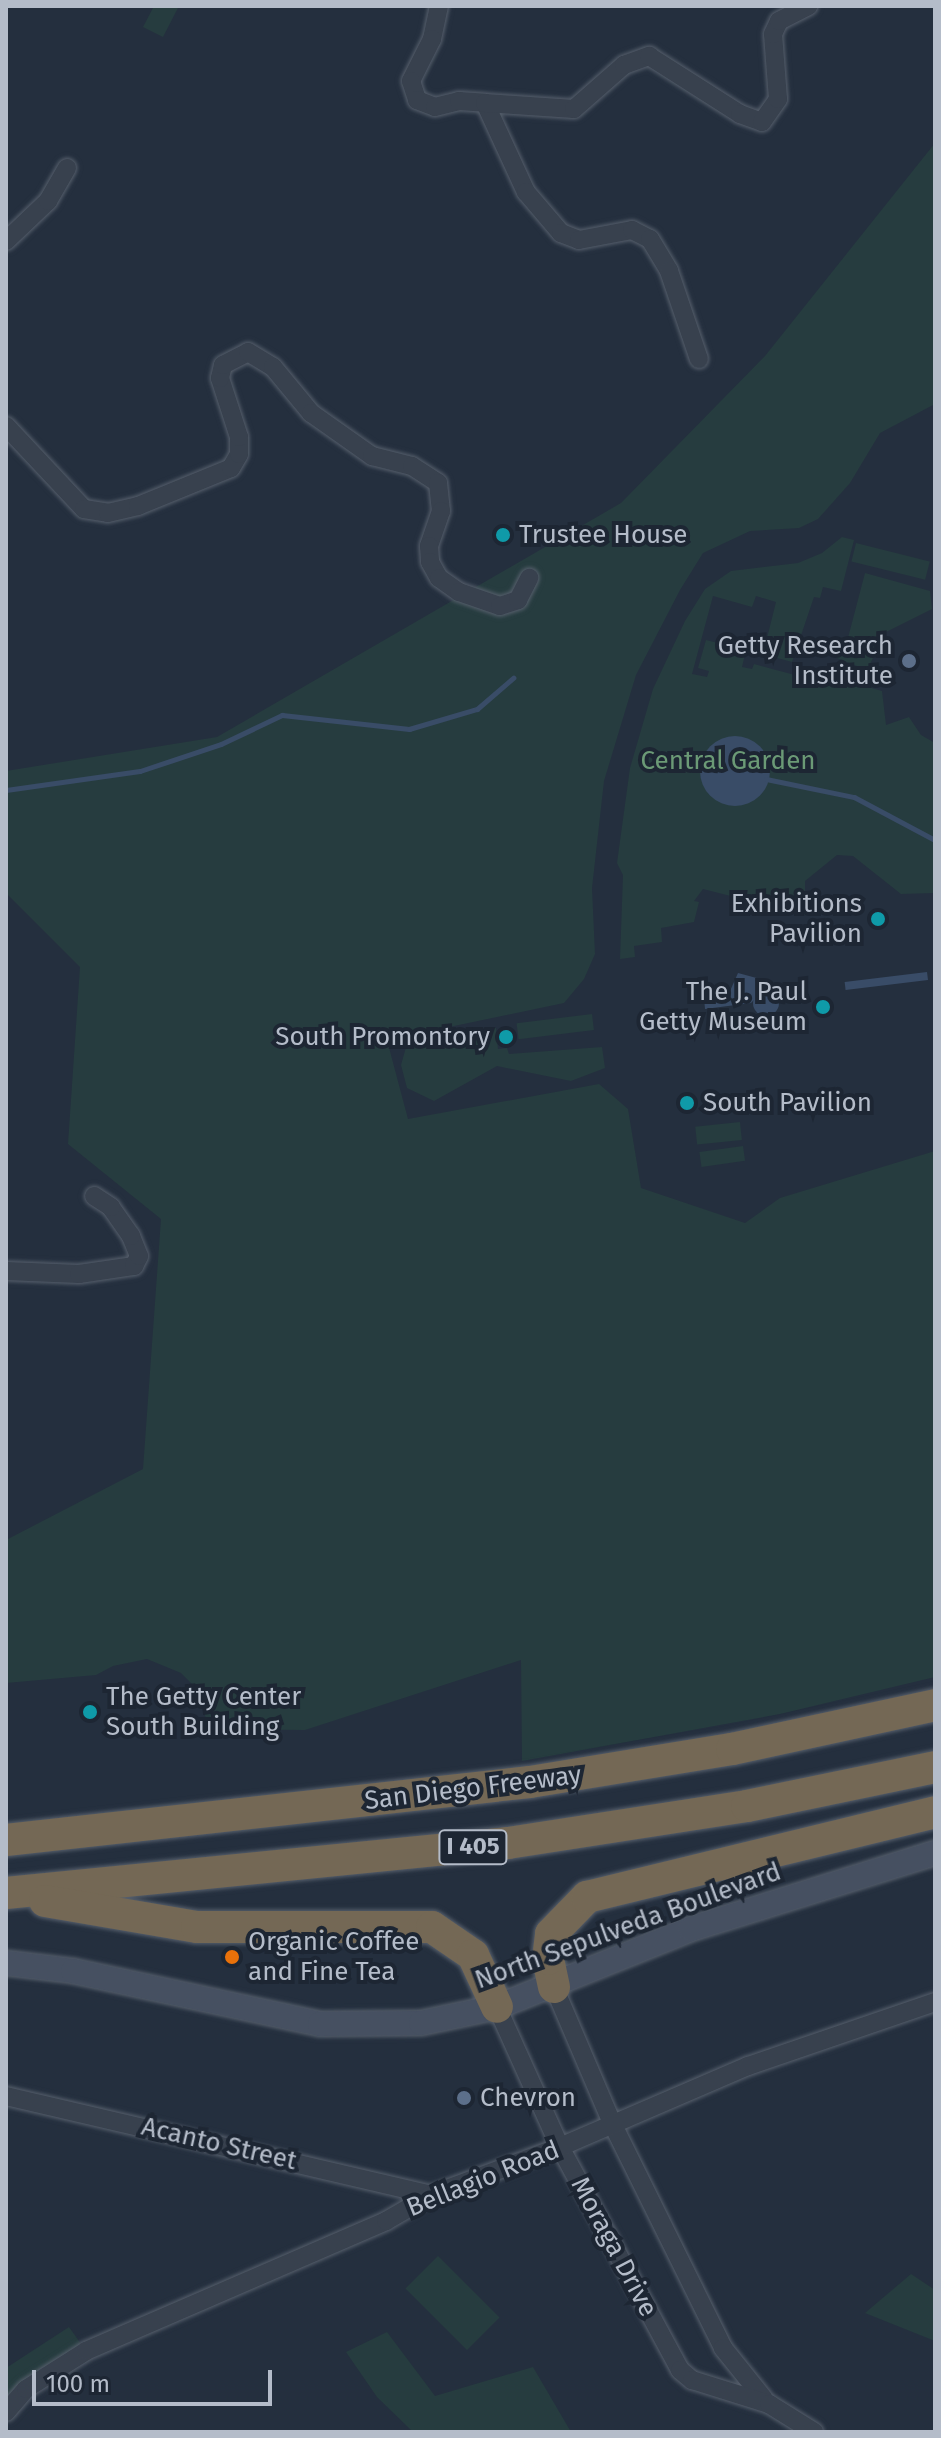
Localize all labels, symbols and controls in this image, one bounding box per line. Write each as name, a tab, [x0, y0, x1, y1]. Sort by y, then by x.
place label: Trustee House	[519, 519, 688, 551]
marker: Trustee House	[494, 526, 512, 544]
place label: Getty Research Institute	[717, 630, 893, 692]
marker: Getty Research Institute	[900, 652, 918, 670]
park label: Central Garden	[640, 745, 816, 777]
place label: Exhibitions Pavilion	[731, 888, 862, 950]
marker: Exhibitions Pavilion	[869, 910, 887, 928]
place label: The J. Paul Getty Museum	[639, 976, 807, 1038]
marker: The J. Paul Getty Museum	[814, 998, 832, 1016]
place label: South Promontory	[275, 1021, 490, 1053]
marker: South Promontory	[497, 1028, 515, 1046]
place label: South Pavilion	[703, 1087, 872, 1119]
marker: South Pavilion	[678, 1094, 696, 1112]
place label: The Getty Center South Building	[106, 1681, 301, 1742]
marker: The Getty Center South Building	[81, 1703, 99, 1721]
street label: San Diego Freeway	[363, 1759, 583, 1817]
road number: I 405	[437, 1827, 509, 1867]
street label: North Sepulveda Boulevard	[471, 1856, 785, 1996]
place label: Organic Coffee and Fine Tea	[248, 1926, 419, 1988]
marker: Organic Coffee and Fine Tea	[223, 1948, 241, 1966]
place label: Chevron	[480, 2082, 576, 2114]
marker: Chevron	[455, 2089, 473, 2107]
street label: Acanto Street	[138, 2111, 300, 2177]
street label: Bellagio Road	[402, 2134, 564, 2224]
street label: Moraga Drive	[564, 2172, 664, 2322]
scale bar	[36, 2354, 276, 2404]
text: 100 m	[46, 2370, 110, 2398]

